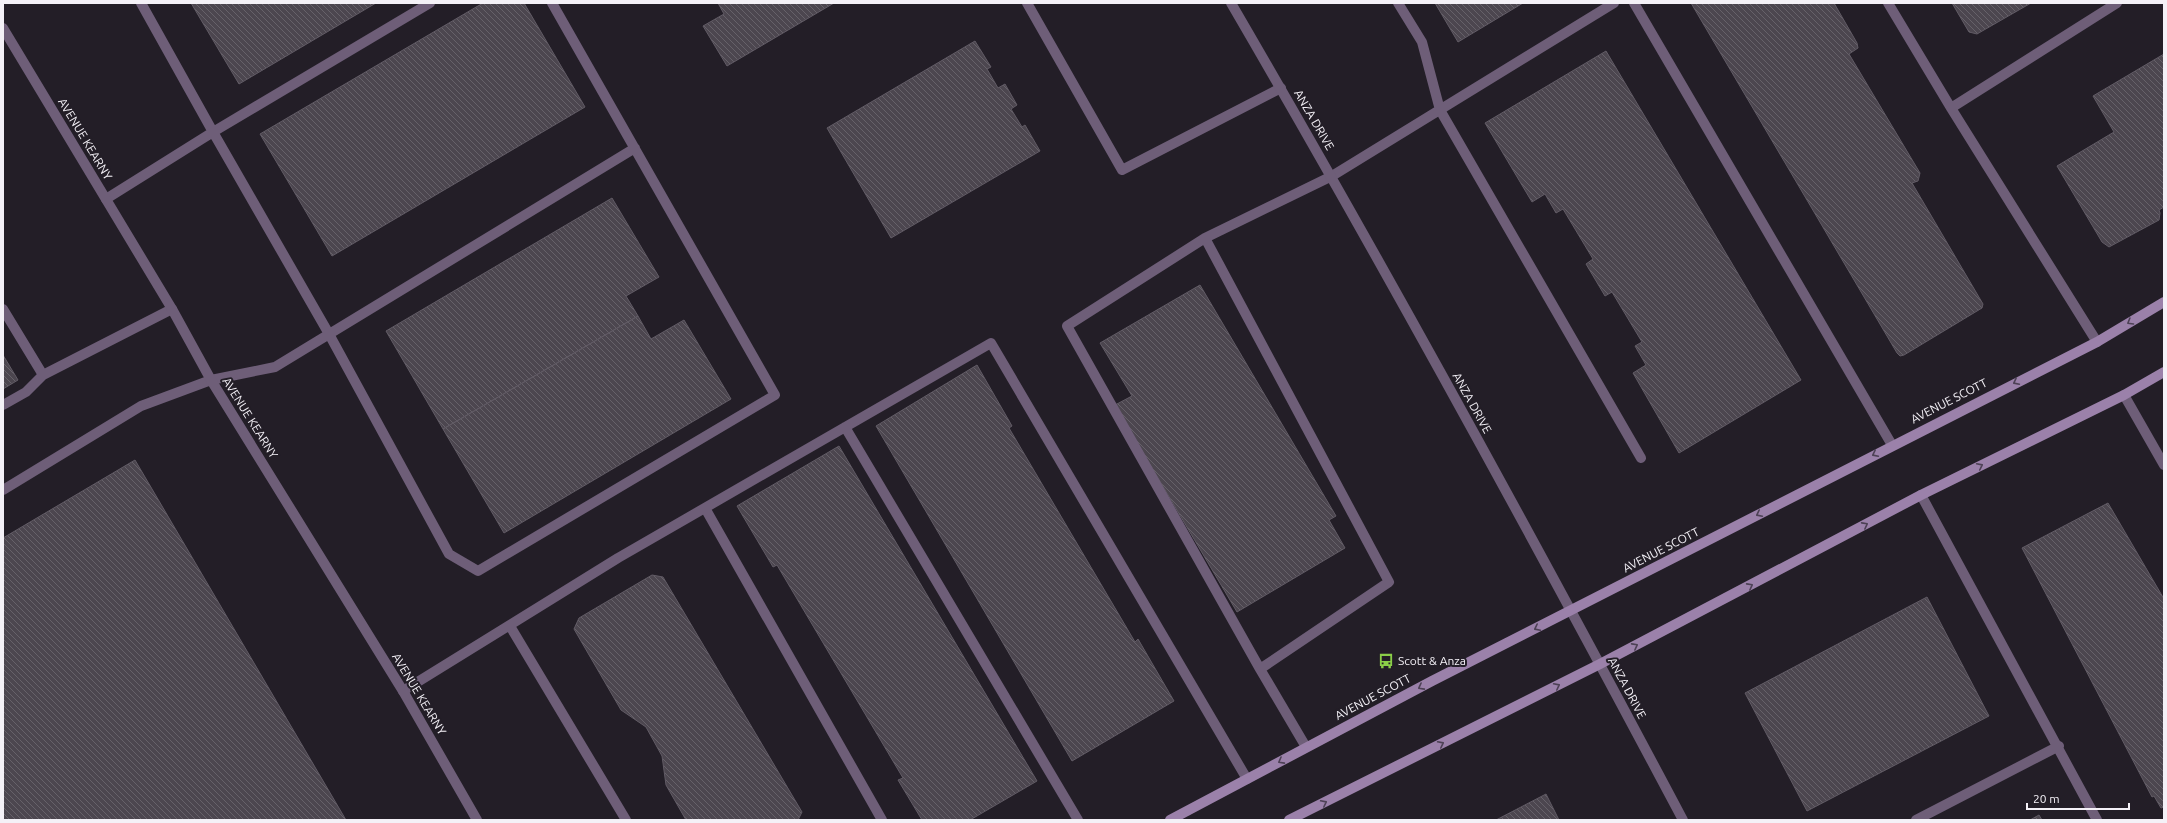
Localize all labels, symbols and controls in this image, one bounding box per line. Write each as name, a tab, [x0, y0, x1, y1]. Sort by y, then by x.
street label: ANZA DRIVE	[1292, 87, 1337, 152]
street label: AVENUE KEARNY	[56, 96, 115, 182]
one-way arrow	[2127, 317, 2134, 324]
street label: ANZA DRIVE	[1450, 370, 1495, 436]
street label: AVENUE KEARNY	[220, 375, 281, 461]
street label: AVENUE SCOTT	[1908, 376, 1989, 425]
one-way arrow	[2012, 378, 2020, 385]
one-way arrow	[1872, 449, 1879, 457]
one-way arrow	[1976, 463, 1984, 471]
one-way arrow	[1756, 509, 1764, 517]
one-way arrow	[1861, 522, 1868, 530]
street label: AVENUE SCOTT	[1620, 525, 1701, 574]
one-way arrow	[1746, 583, 1753, 590]
one-way arrow	[1534, 624, 1542, 631]
one-way arrow	[1631, 643, 1638, 651]
street label: AVENUE KEARNY	[390, 651, 449, 737]
bus stop icon: Scott & Anza	[1377, 652, 1395, 670]
place label: Scott & Anza	[1398, 654, 1466, 667]
street label: ANZA DRIVE	[1606, 655, 1649, 721]
street label: AVENUE SCOTT	[1333, 671, 1413, 722]
one-way arrow	[1418, 682, 1425, 690]
one-way arrow	[1553, 683, 1560, 691]
one-way arrow	[1436, 741, 1444, 749]
one-way arrow	[1278, 756, 1286, 763]
scale bar	[2027, 785, 2129, 811]
text: 20 m	[2033, 792, 2060, 805]
one-way arrow	[1320, 800, 1328, 807]

